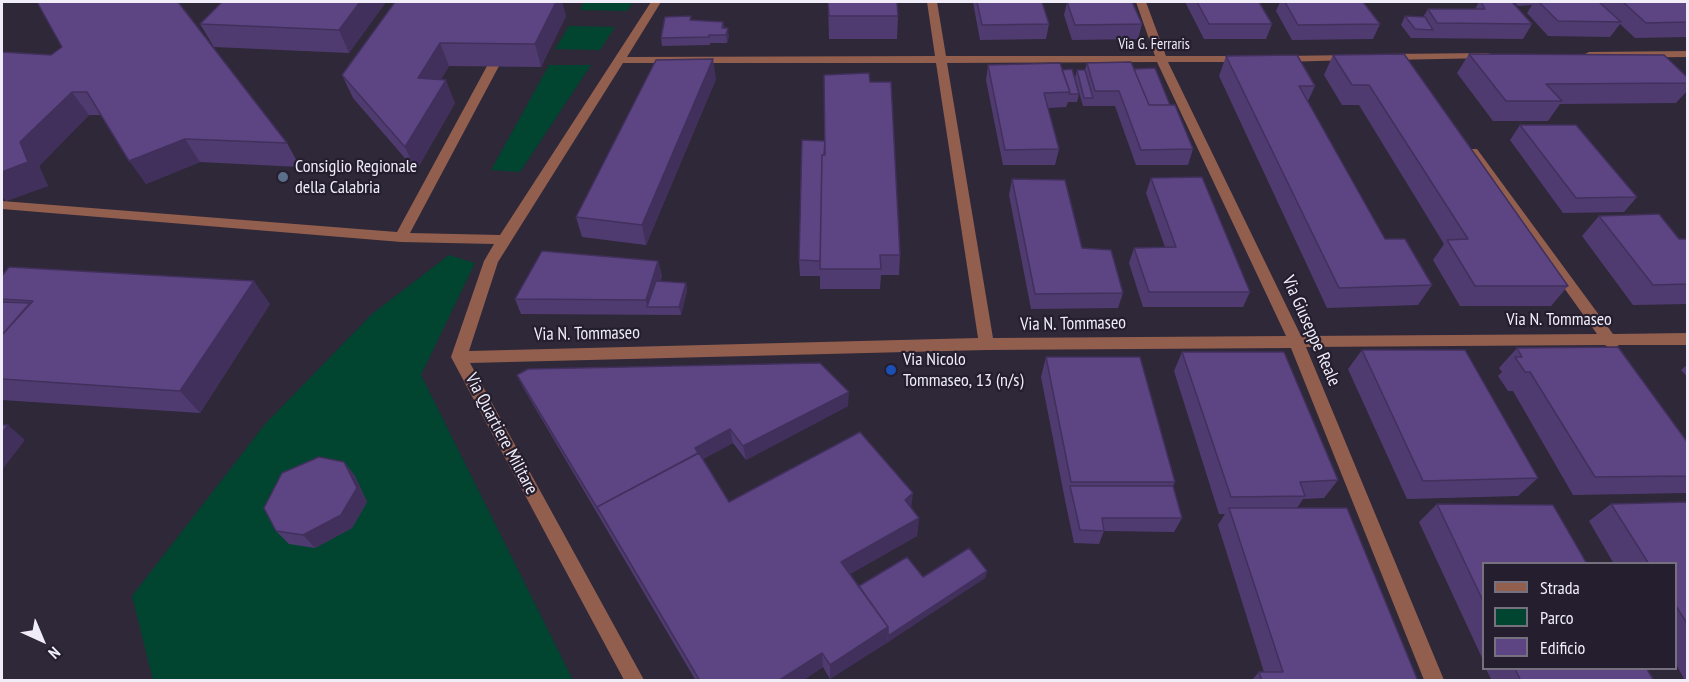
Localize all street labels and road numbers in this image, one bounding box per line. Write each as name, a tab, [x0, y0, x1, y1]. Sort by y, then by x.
street label: Via G. Ferraris	[1118, 36, 1190, 54]
street label: Via Giuseppe Reale	[1277, 272, 1345, 390]
street label: Via N. Tommaseo	[1506, 309, 1612, 331]
street label: Via N. Tommaseo	[1020, 312, 1126, 336]
street label: Via N. Tommaseo	[534, 322, 640, 346]
street label: Via Quartiere Militare	[460, 370, 542, 498]

